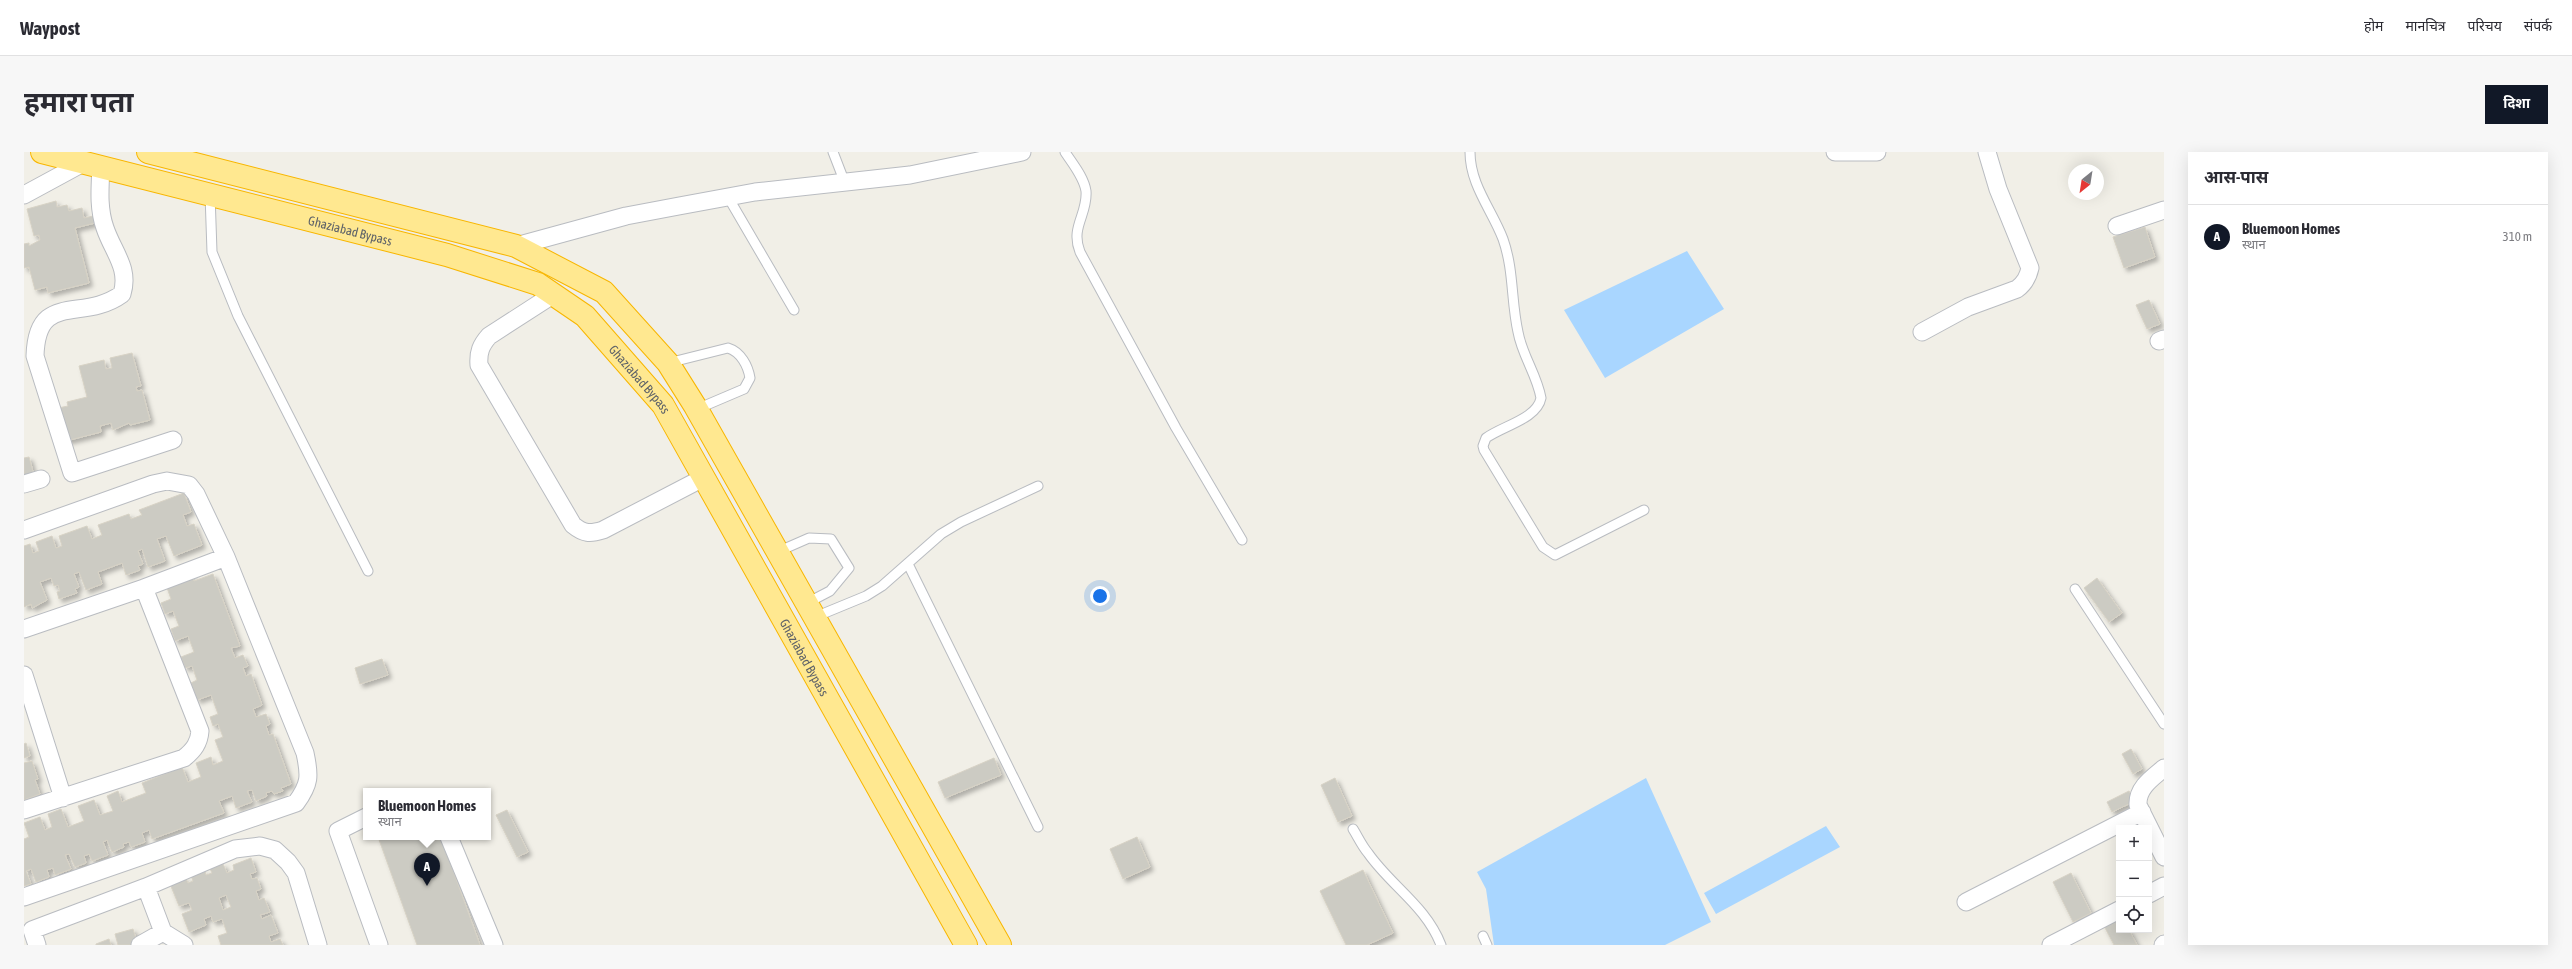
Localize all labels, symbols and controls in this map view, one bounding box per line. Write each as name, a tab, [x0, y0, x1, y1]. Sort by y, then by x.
text: Waypost	[20, 17, 80, 39]
text: होम	[2364, 18, 2383, 34]
text: मानचित्र	[2405, 18, 2446, 34]
text: परिचय	[2468, 18, 2502, 34]
text: संपर्क	[2524, 18, 2552, 34]
button: दिशा	[2485, 85, 2548, 124]
text: हमारा पता	[24, 86, 134, 118]
north arrow	[2068, 164, 2104, 200]
text: आस-पास	[2204, 167, 2268, 187]
street label: Ghaziabad Bypass	[306, 213, 394, 249]
text: Bluemoon Homes	[2242, 220, 2340, 237]
text: A	[2214, 229, 2220, 244]
text: 310 m	[2503, 229, 2532, 244]
text: स्थान	[2242, 237, 2266, 252]
street label: Ghaziabad Bypass	[606, 342, 673, 417]
your location	[1090, 586, 1110, 606]
street label: Ghaziabad Bypass	[777, 616, 832, 699]
popup	[363, 788, 491, 840]
text: Bluemoon Homes	[378, 797, 476, 814]
text: स्थान	[378, 814, 402, 829]
map controls	[2116, 825, 2152, 933]
button: +	[2116, 825, 2152, 861]
pin: A	[414, 853, 440, 886]
button: −	[2116, 861, 2152, 897]
button: locate	[2116, 897, 2152, 933]

